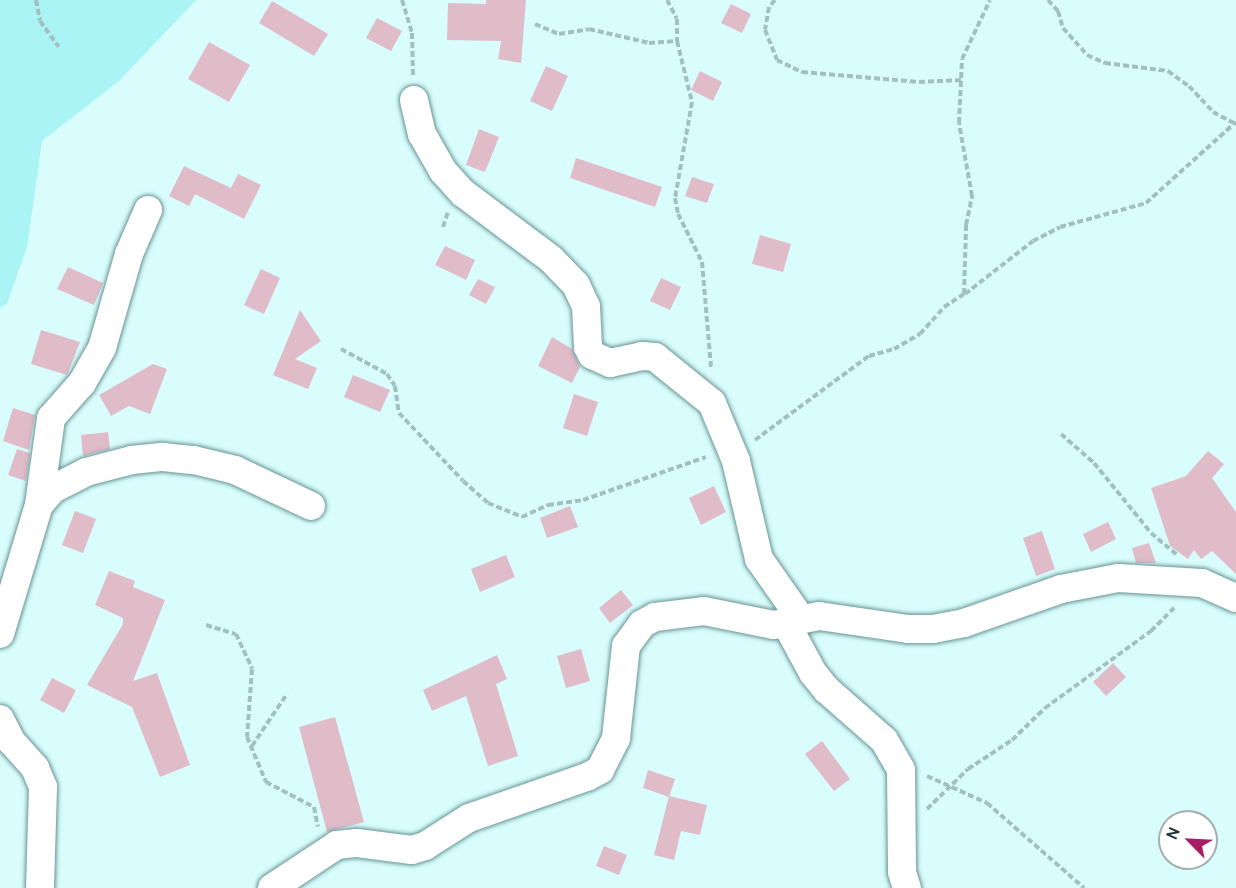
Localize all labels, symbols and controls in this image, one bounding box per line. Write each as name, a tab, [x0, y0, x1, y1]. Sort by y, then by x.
north arrow	[1158, 810, 1218, 870]
text: N	[1162, 824, 1184, 842]

